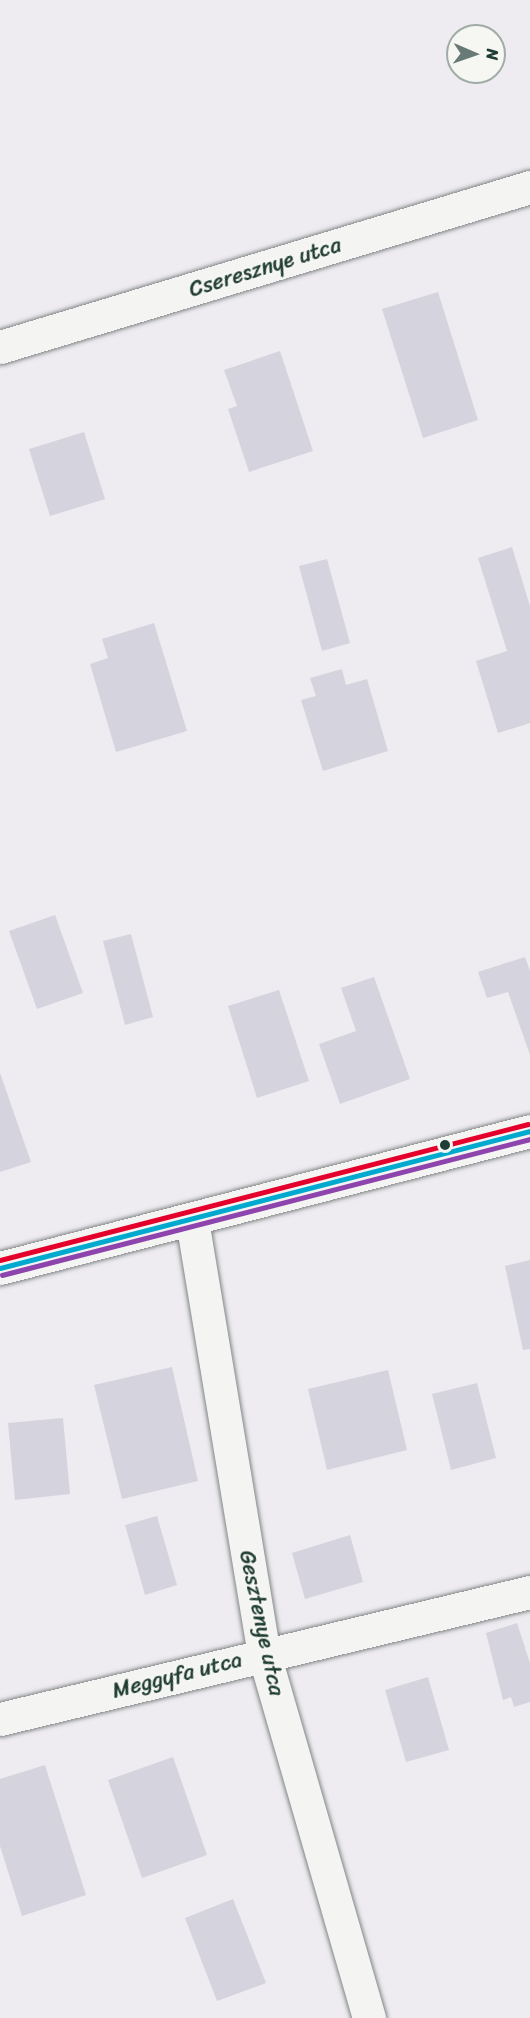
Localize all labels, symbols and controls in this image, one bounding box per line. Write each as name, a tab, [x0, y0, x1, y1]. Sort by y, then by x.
north arrow	[446, 24, 506, 84]
text: N	[478, 49, 507, 61]
street label: Cseresznye utca	[186, 231, 344, 303]
unlabelled marker	[439, 1139, 451, 1151]
street label: Gesztenye utca	[234, 1547, 290, 1699]
street label: Meggyfa utca	[109, 1646, 245, 1704]

